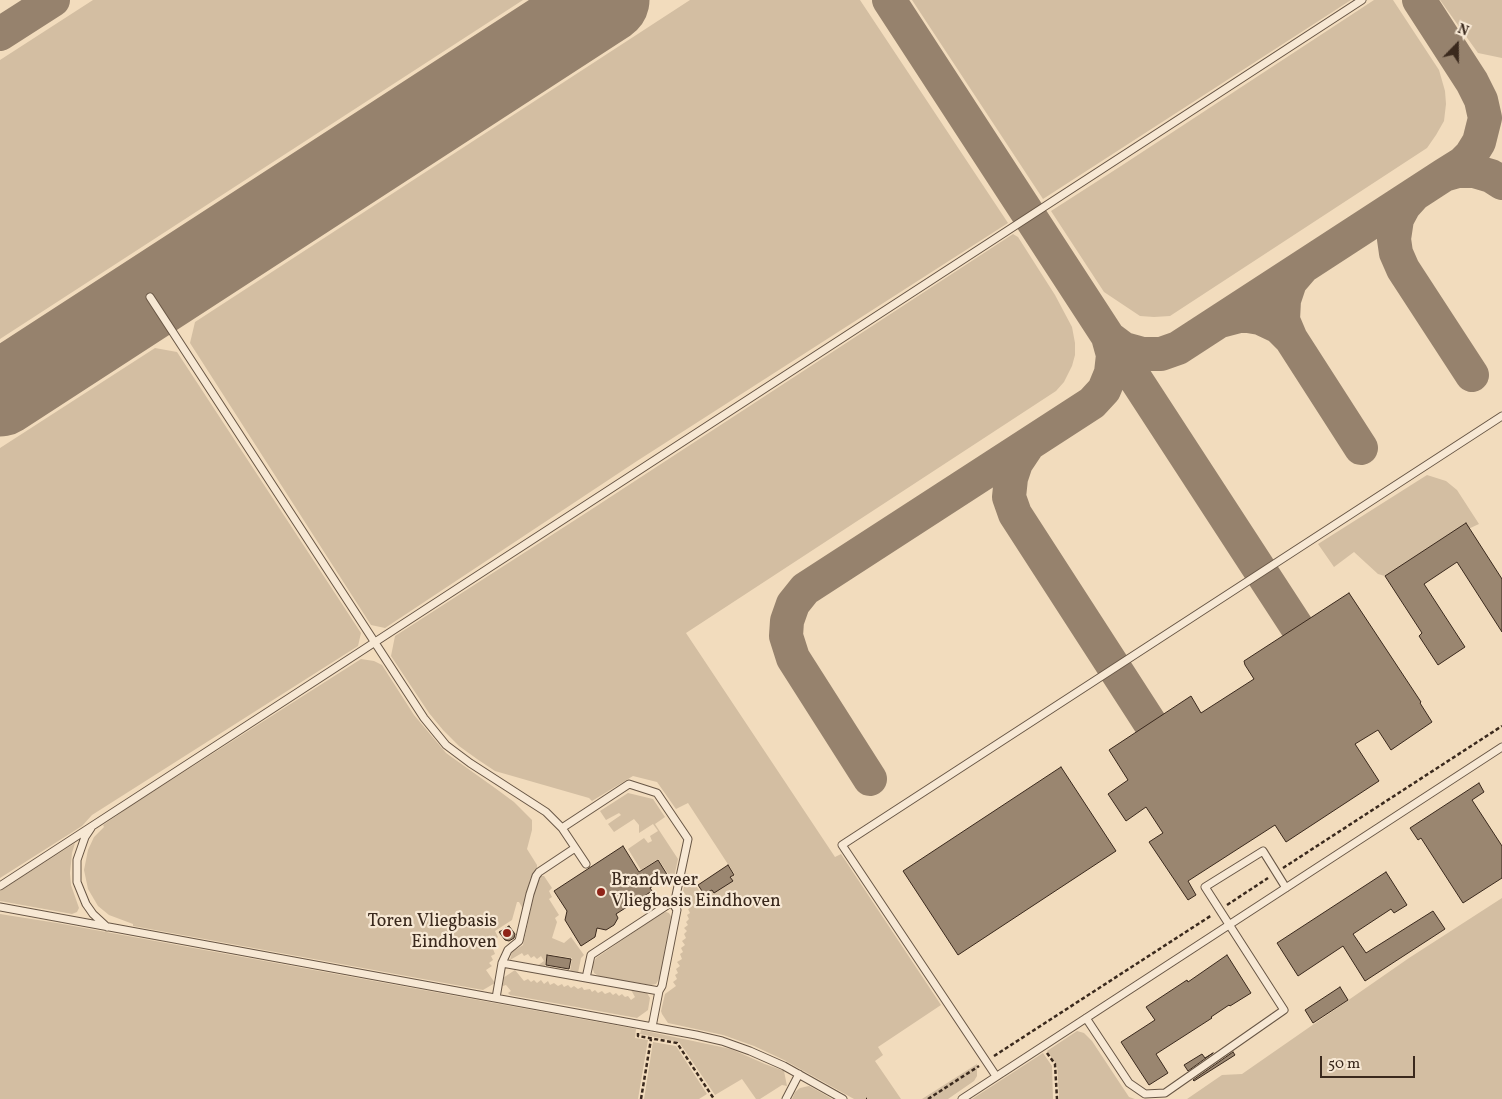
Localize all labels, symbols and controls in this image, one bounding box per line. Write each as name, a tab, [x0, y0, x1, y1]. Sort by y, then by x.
north arrow	[1432, 20, 1482, 70]
text: N	[1455, 20, 1471, 41]
place label: Brandweer Vliegbasis Eindhoven	[611, 871, 781, 914]
marker: Brandweer Vliegbasis Eindhoven	[595, 886, 607, 898]
place label: Toren Vliegbasis Eindhoven	[367, 912, 497, 954]
marker: Toren Vliegbasis Eindhoven	[501, 927, 513, 939]
scale bar	[1322, 1046, 1417, 1078]
text: 50 m	[1328, 1054, 1360, 1075]

